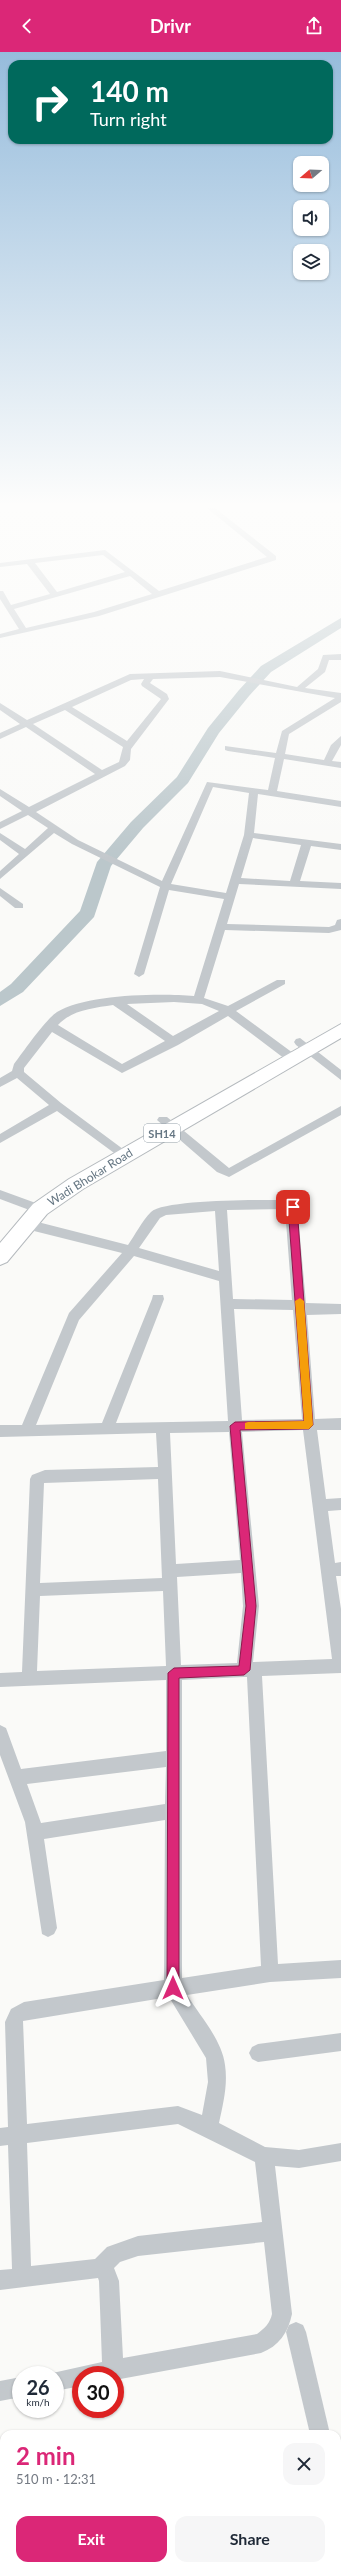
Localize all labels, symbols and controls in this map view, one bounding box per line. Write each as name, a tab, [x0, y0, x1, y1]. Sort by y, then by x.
icon: back	[16, 15, 38, 37]
text: Drivr	[150, 15, 191, 37]
icon: share	[303, 15, 325, 37]
text: 140 m	[90, 74, 169, 108]
icon: right	[24, 76, 76, 128]
text: Turn right	[90, 108, 167, 130]
north arrow	[293, 156, 329, 192]
map controls	[293, 156, 329, 280]
button: sound	[293, 200, 329, 236]
button: layers	[293, 244, 329, 280]
road number: SH14	[144, 1124, 180, 1142]
street label: Wadi Bhokar Road	[45, 1145, 135, 1209]
pin	[276, 1190, 310, 1224]
icon: arrive	[282, 1196, 304, 1218]
position arrow	[152, 1967, 194, 2009]
speed limit sign: 30	[72, 2366, 124, 2418]
text: 26	[26, 2375, 50, 2399]
text: km/h	[26, 2396, 50, 2408]
text: 2 min	[16, 2441, 76, 2470]
button: close	[283, 2443, 325, 2485]
text: 510 m · 12:31	[16, 2471, 96, 2487]
button: Exit	[16, 2516, 167, 2562]
button: Share	[175, 2516, 325, 2562]

